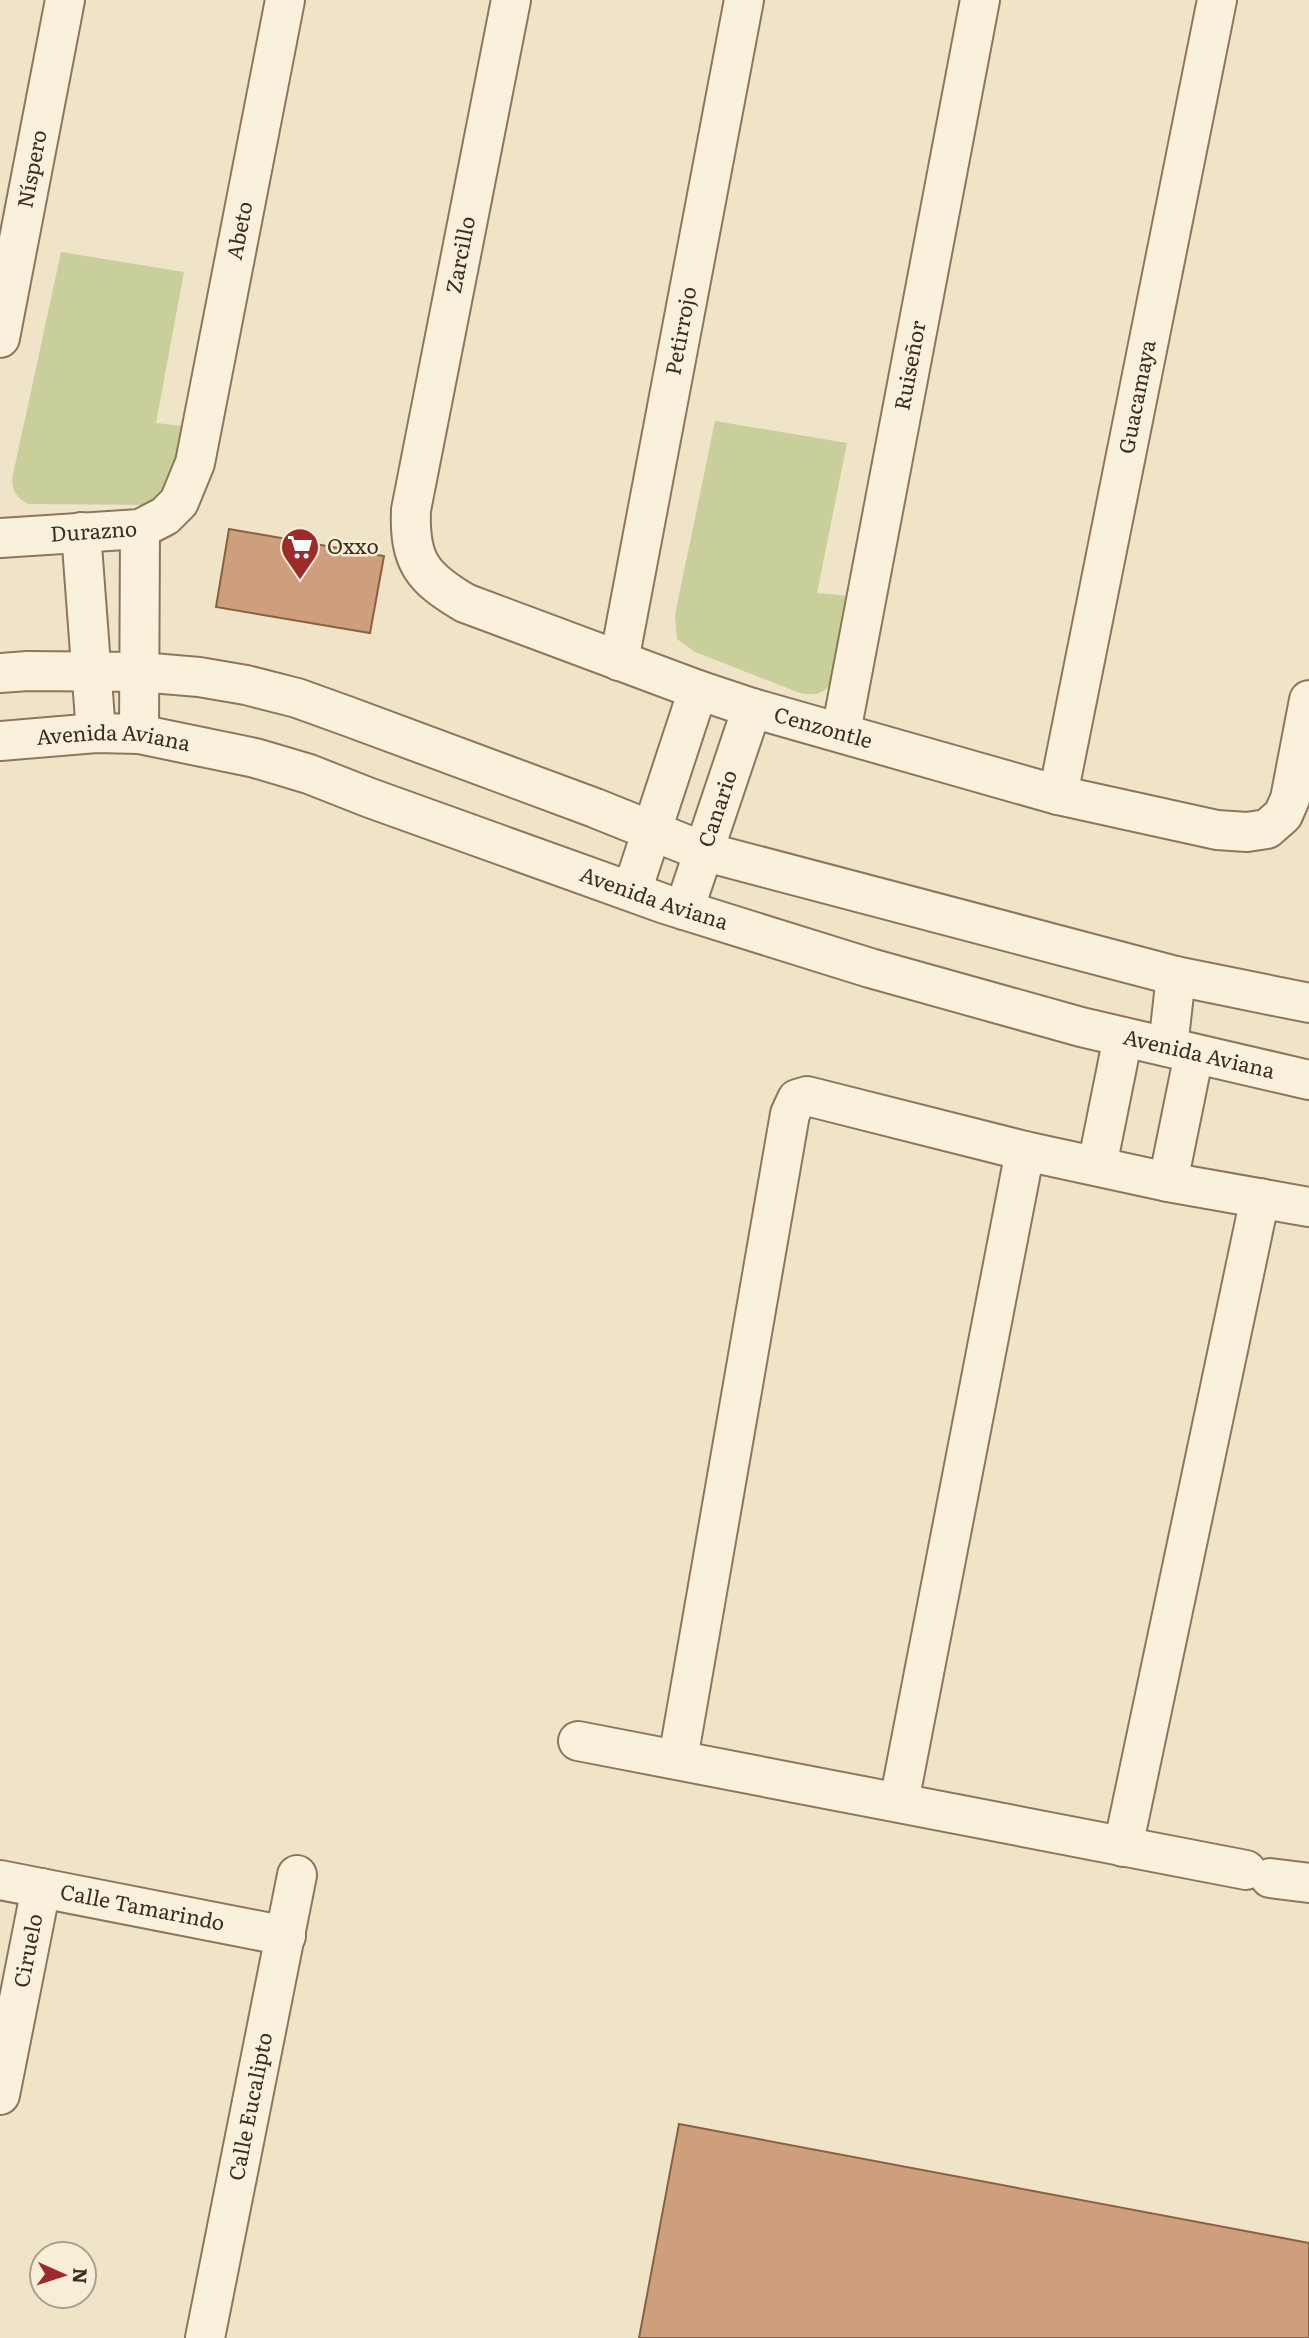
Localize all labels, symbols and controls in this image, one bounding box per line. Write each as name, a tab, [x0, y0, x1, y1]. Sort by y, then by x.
street label: Níspero	[7, 127, 53, 210]
street label: Abeto	[217, 198, 259, 262]
street label: Zarcillo	[436, 213, 481, 296]
street label: Petirrojo	[655, 284, 703, 377]
street label: Ruiseñor	[884, 318, 932, 412]
street label: Guacamaya	[1109, 336, 1162, 456]
street label: Durazno	[49, 511, 138, 548]
supermarket icon: Oxxo	[279, 526, 321, 581]
place label: Oxxo	[327, 529, 379, 560]
street label: Cenzontle	[771, 697, 877, 755]
street label: Avenida Aviana	[35, 715, 194, 757]
street label: Canario	[688, 765, 743, 851]
street label: Avenida Aviana	[576, 857, 733, 936]
street label: Avenida Aviana	[1121, 1019, 1279, 1085]
street label: Calle Tamarindo	[58, 1874, 228, 1937]
street label: Ciruelo	[4, 1911, 49, 1990]
street label: Calle Eucalipto	[219, 2029, 278, 2183]
north arrow	[28, 2240, 98, 2310]
text: N	[67, 2267, 95, 2285]

